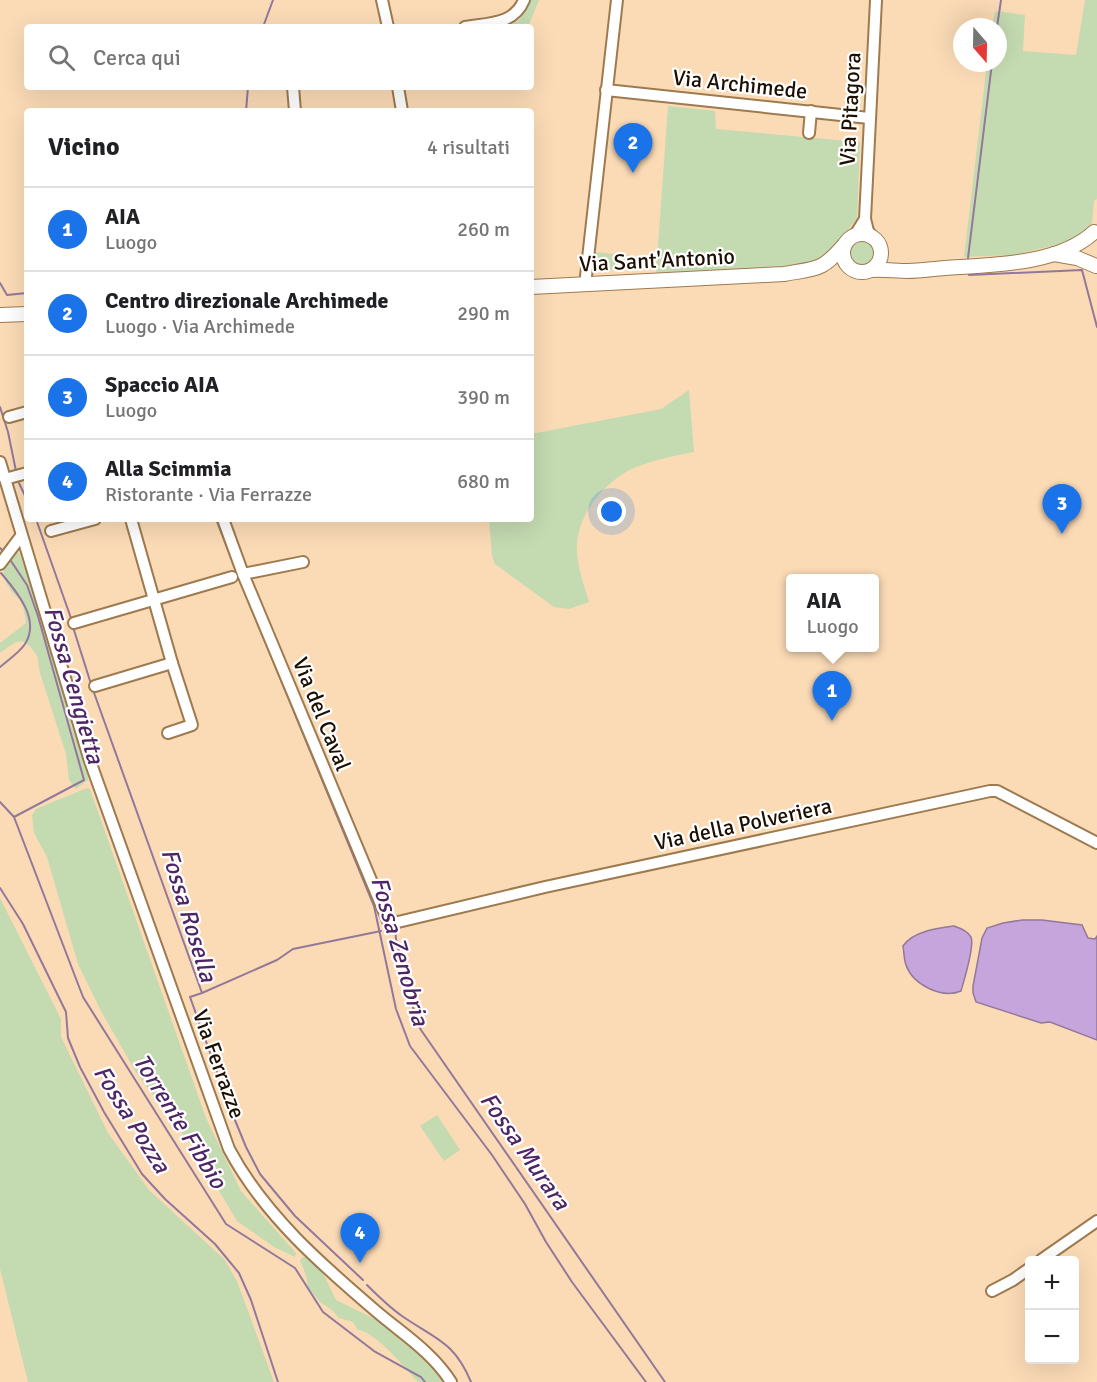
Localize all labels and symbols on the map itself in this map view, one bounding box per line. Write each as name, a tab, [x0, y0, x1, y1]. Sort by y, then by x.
north arrow	[953, 18, 1007, 72]
street label: Via Pitagora	[834, 51, 866, 167]
street label: Via Archimede	[671, 64, 809, 104]
pin: 2	[614, 124, 652, 173]
street label: Via Sant'Antonio	[578, 242, 736, 278]
pin: 3	[1042, 484, 1082, 534]
your location	[597, 497, 626, 526]
water label: Fossa Cengietta	[37, 603, 111, 768]
street label: Via del Caval	[287, 653, 357, 775]
pin: 1	[812, 672, 852, 721]
street label: Via della Polveriera	[652, 792, 834, 856]
water label: Fossa Rosella	[154, 845, 224, 986]
water label: Fossa Zenobria	[364, 873, 436, 1030]
street label: Via Ferrazze	[187, 1006, 251, 1122]
water label: Torrente Fibbio	[127, 1048, 234, 1195]
water label: Fossa Pozza	[87, 1060, 177, 1179]
water label: Fossa Murara	[473, 1086, 577, 1216]
pin: 4	[340, 1214, 380, 1263]

